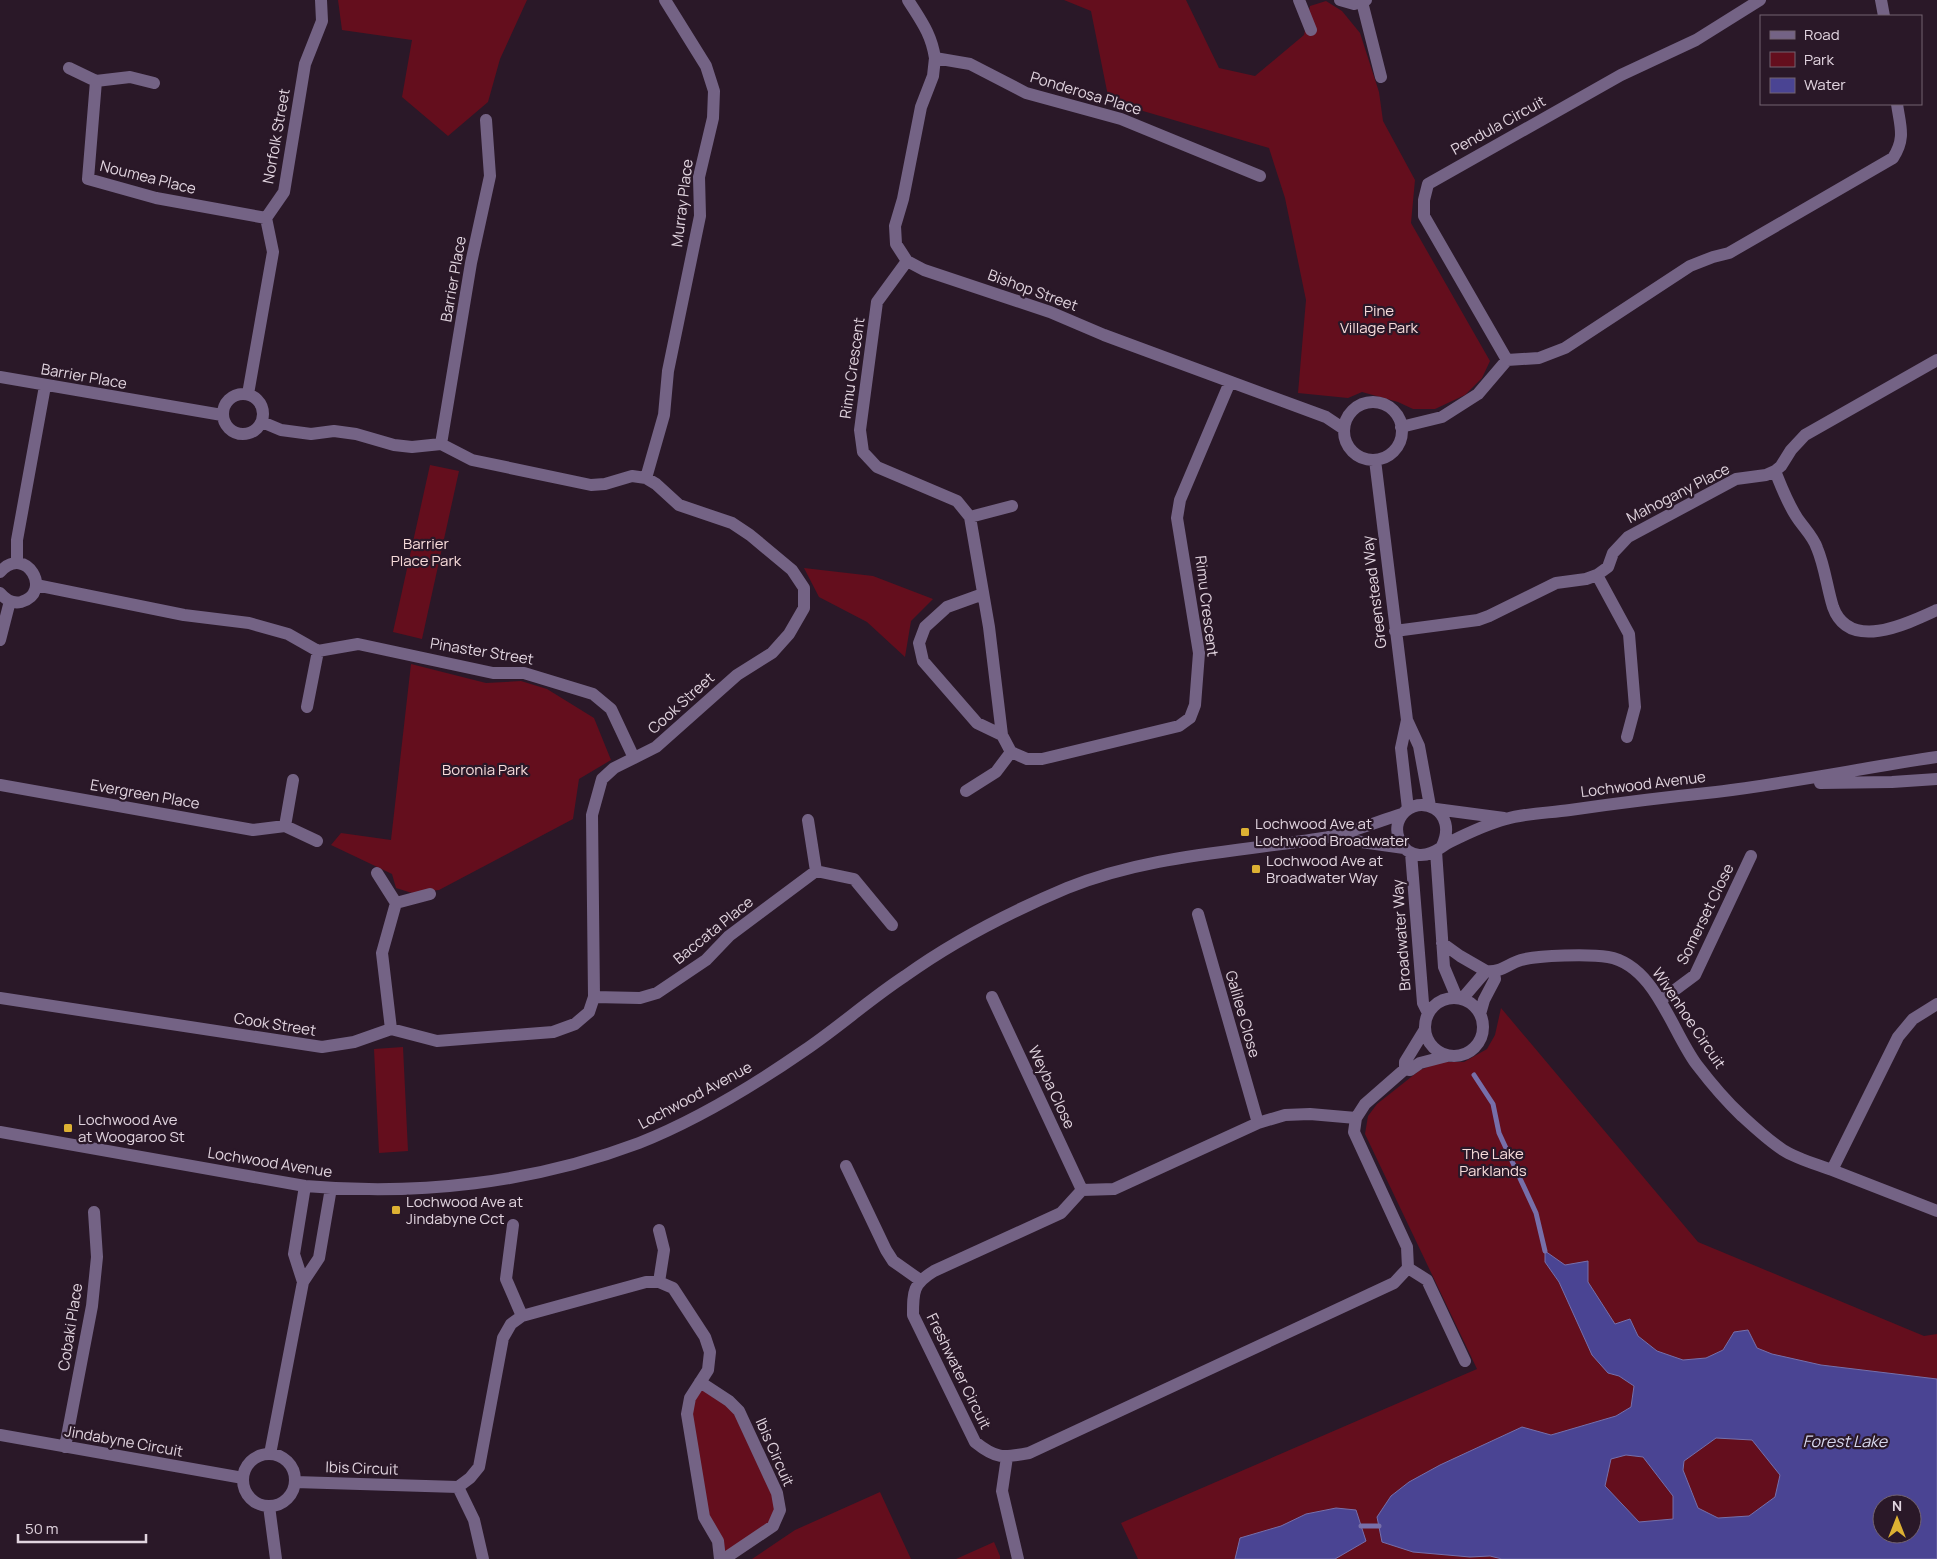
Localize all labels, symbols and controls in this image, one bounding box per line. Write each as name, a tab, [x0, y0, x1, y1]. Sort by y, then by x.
legend	[1760, 15, 1922, 105]
text: Road	[1804, 24, 1840, 45]
text: Park	[1804, 49, 1834, 70]
street label: Ponderosa Place	[1028, 66, 1144, 120]
text: Water	[1804, 74, 1846, 95]
street label: Norfolk Street	[257, 87, 295, 185]
street label: Pendula Circuit	[1447, 90, 1549, 160]
street label: Noumea Place	[98, 155, 199, 199]
street label: Murray Place	[666, 158, 698, 248]
street label: Barrier Place	[435, 234, 471, 324]
street label: Bishop Street	[985, 264, 1081, 316]
park label: Pine Village Park	[1340, 300, 1419, 338]
street label: Rimu Crescent	[835, 316, 869, 420]
street label: Barrier Place	[39, 358, 129, 394]
street label: Mahogany Place	[1623, 458, 1733, 528]
park label: Barrier Place Park	[391, 533, 462, 571]
street label: Greenstead Way	[1357, 534, 1391, 650]
street label: Rimu Crescent	[1190, 554, 1224, 658]
street label: Pinaster Street	[429, 632, 535, 670]
street label: Cook Street	[643, 667, 719, 739]
park label: Boronia Park	[442, 759, 528, 780]
street label: Lochwood Avenue	[1579, 766, 1707, 802]
street label: Evergreen Place	[89, 774, 202, 814]
place label: Lochwood Ave at Lochwood Broadwater	[1255, 813, 1410, 851]
marker: Lochwood Ave at Lochwood Broadwater	[1239, 826, 1251, 838]
place label: Lochwood Ave at Broadwater Way	[1266, 850, 1383, 888]
street label: Somerset Close	[1671, 860, 1739, 968]
marker: Lochwood Ave at Broadwater Way	[1250, 863, 1262, 875]
street label: Broadwater Way	[1387, 878, 1415, 992]
street label: Baccata Place	[669, 891, 758, 969]
street label: Wivenhoe Circuit	[1647, 963, 1731, 1073]
street label: Galilee Close	[1221, 968, 1266, 1060]
street label: Cook Street	[232, 1007, 318, 1041]
street label: Weyba Close	[1024, 1042, 1081, 1132]
street label: Lochwood Avenue	[634, 1056, 756, 1134]
place label: Lochwood Ave at Woogaroo St	[78, 1109, 185, 1147]
marker: Lochwood Ave at Woogaroo St	[62, 1122, 74, 1134]
street label: Lochwood Avenue	[206, 1142, 334, 1182]
park label: The Lake Parklands	[1459, 1143, 1527, 1181]
place label: Lochwood Ave at Jindabyne Cct	[406, 1191, 523, 1229]
marker: Lochwood Ave at Jindabyne Cct	[390, 1204, 402, 1216]
street label: Cobaki Place	[53, 1281, 87, 1372]
street label: Freshwater Circuit	[922, 1309, 996, 1433]
street label: Ibis Circuit	[751, 1414, 799, 1490]
street label: Jindabyne Circuit	[63, 1420, 185, 1462]
water label: Forest Lake	[1803, 1430, 1889, 1452]
street label: Ibis Circuit	[325, 1456, 399, 1480]
north arrow	[1872, 1494, 1922, 1544]
text: N	[1892, 1496, 1902, 1515]
scale bar	[18, 1512, 145, 1544]
text: 50 m	[25, 1518, 59, 1539]

